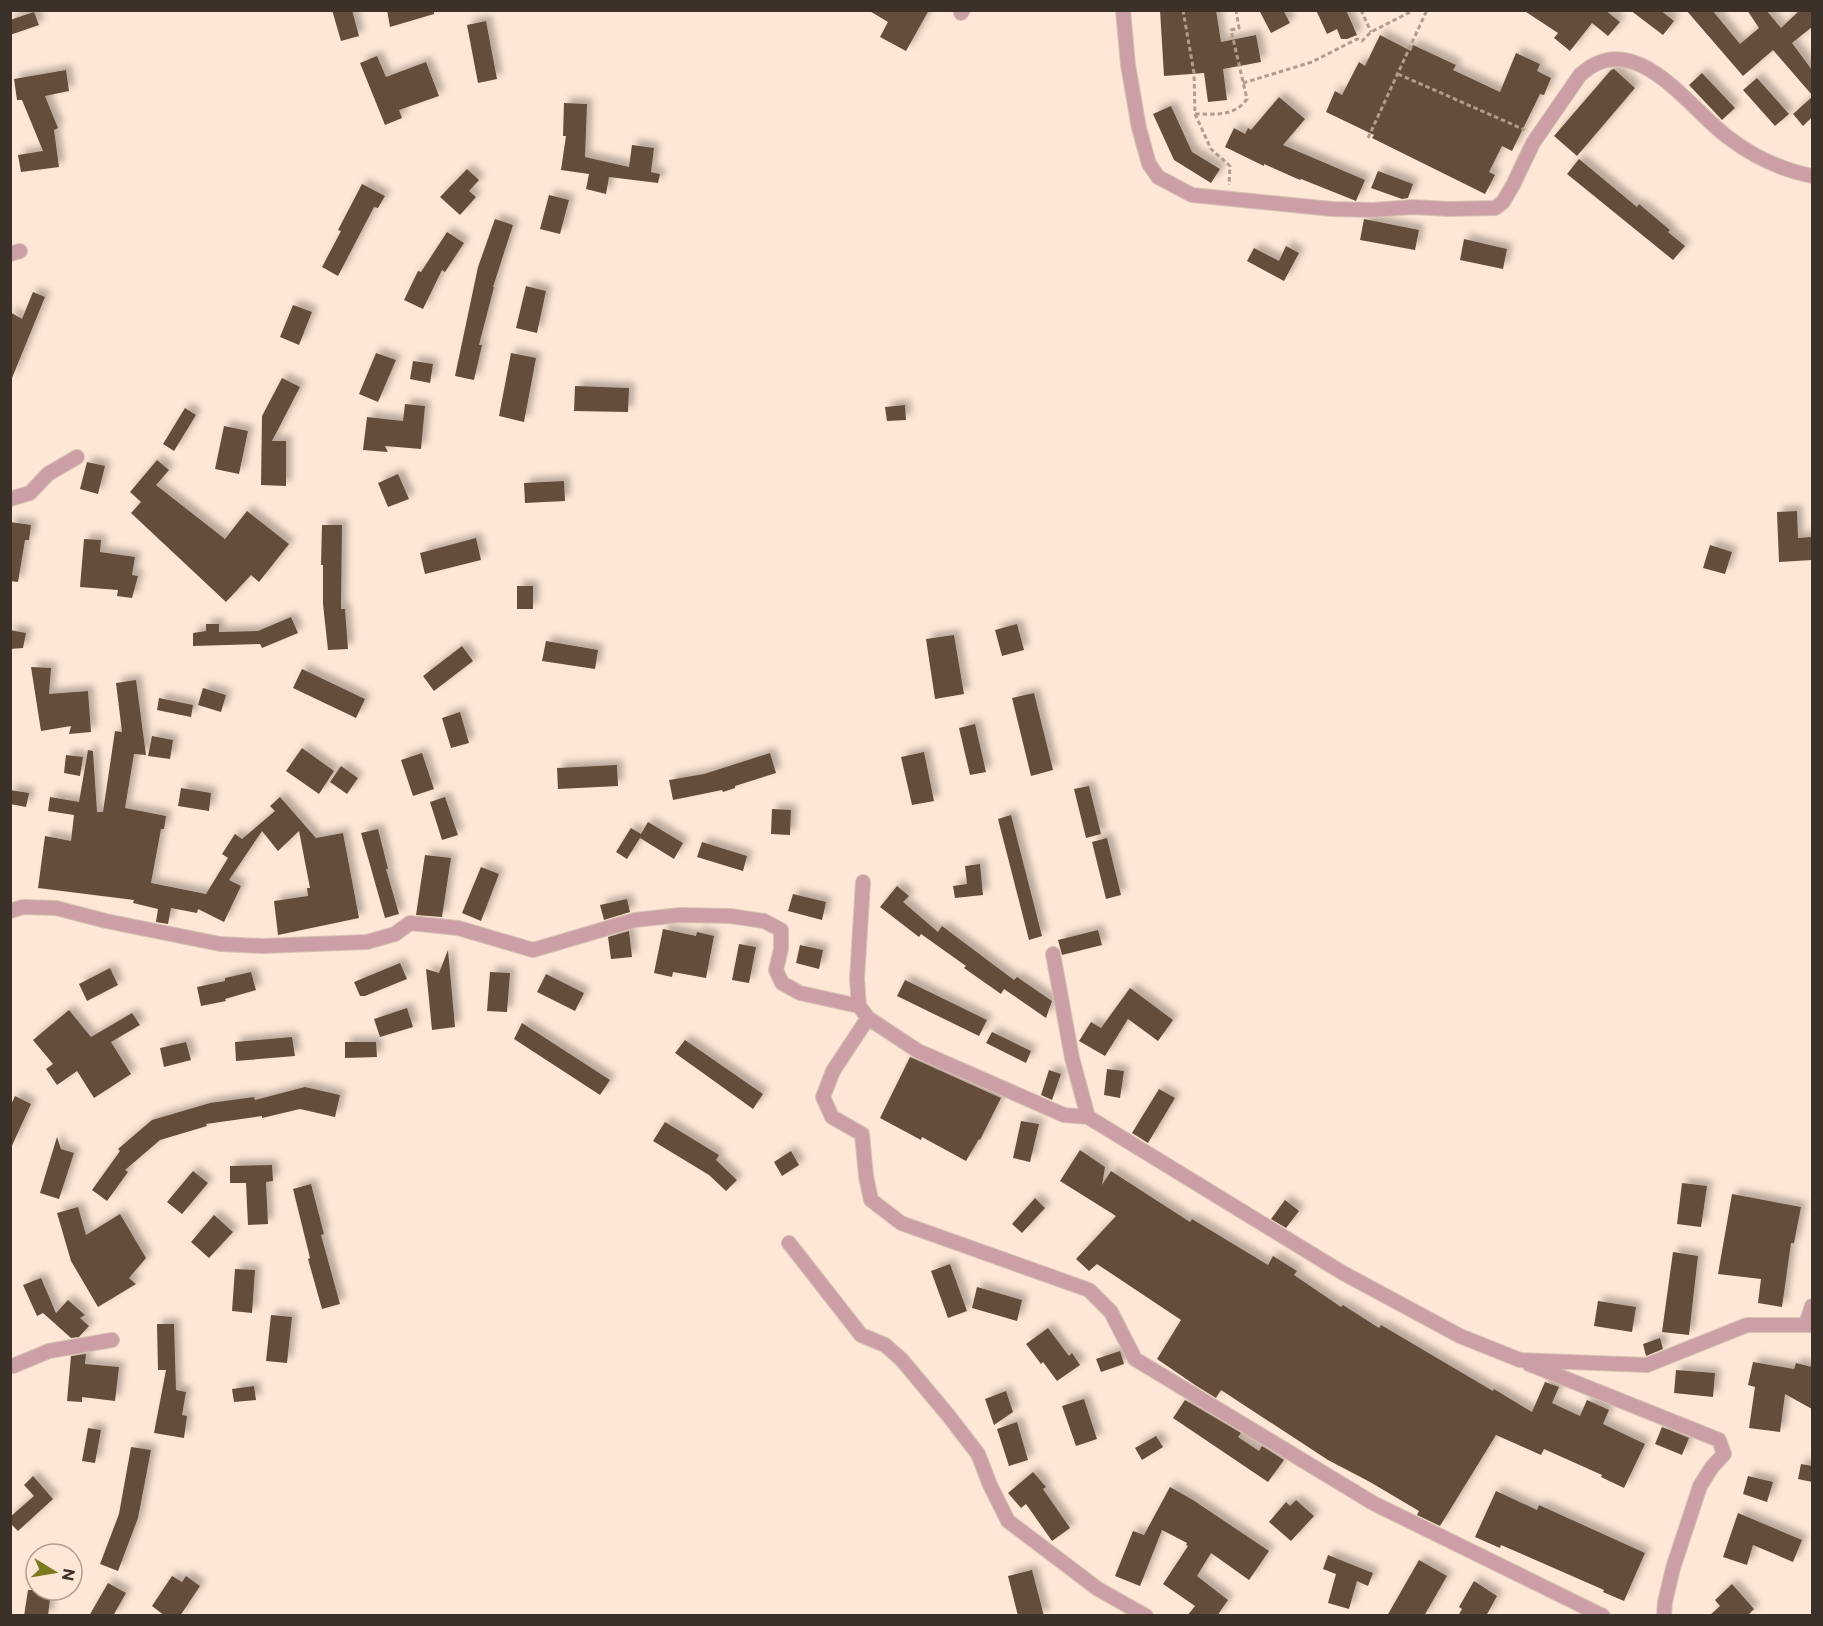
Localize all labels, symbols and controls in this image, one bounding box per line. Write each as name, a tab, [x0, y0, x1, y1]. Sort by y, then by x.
north arrow	[24, 1542, 84, 1602]
text: N	[59, 1567, 80, 1583]

